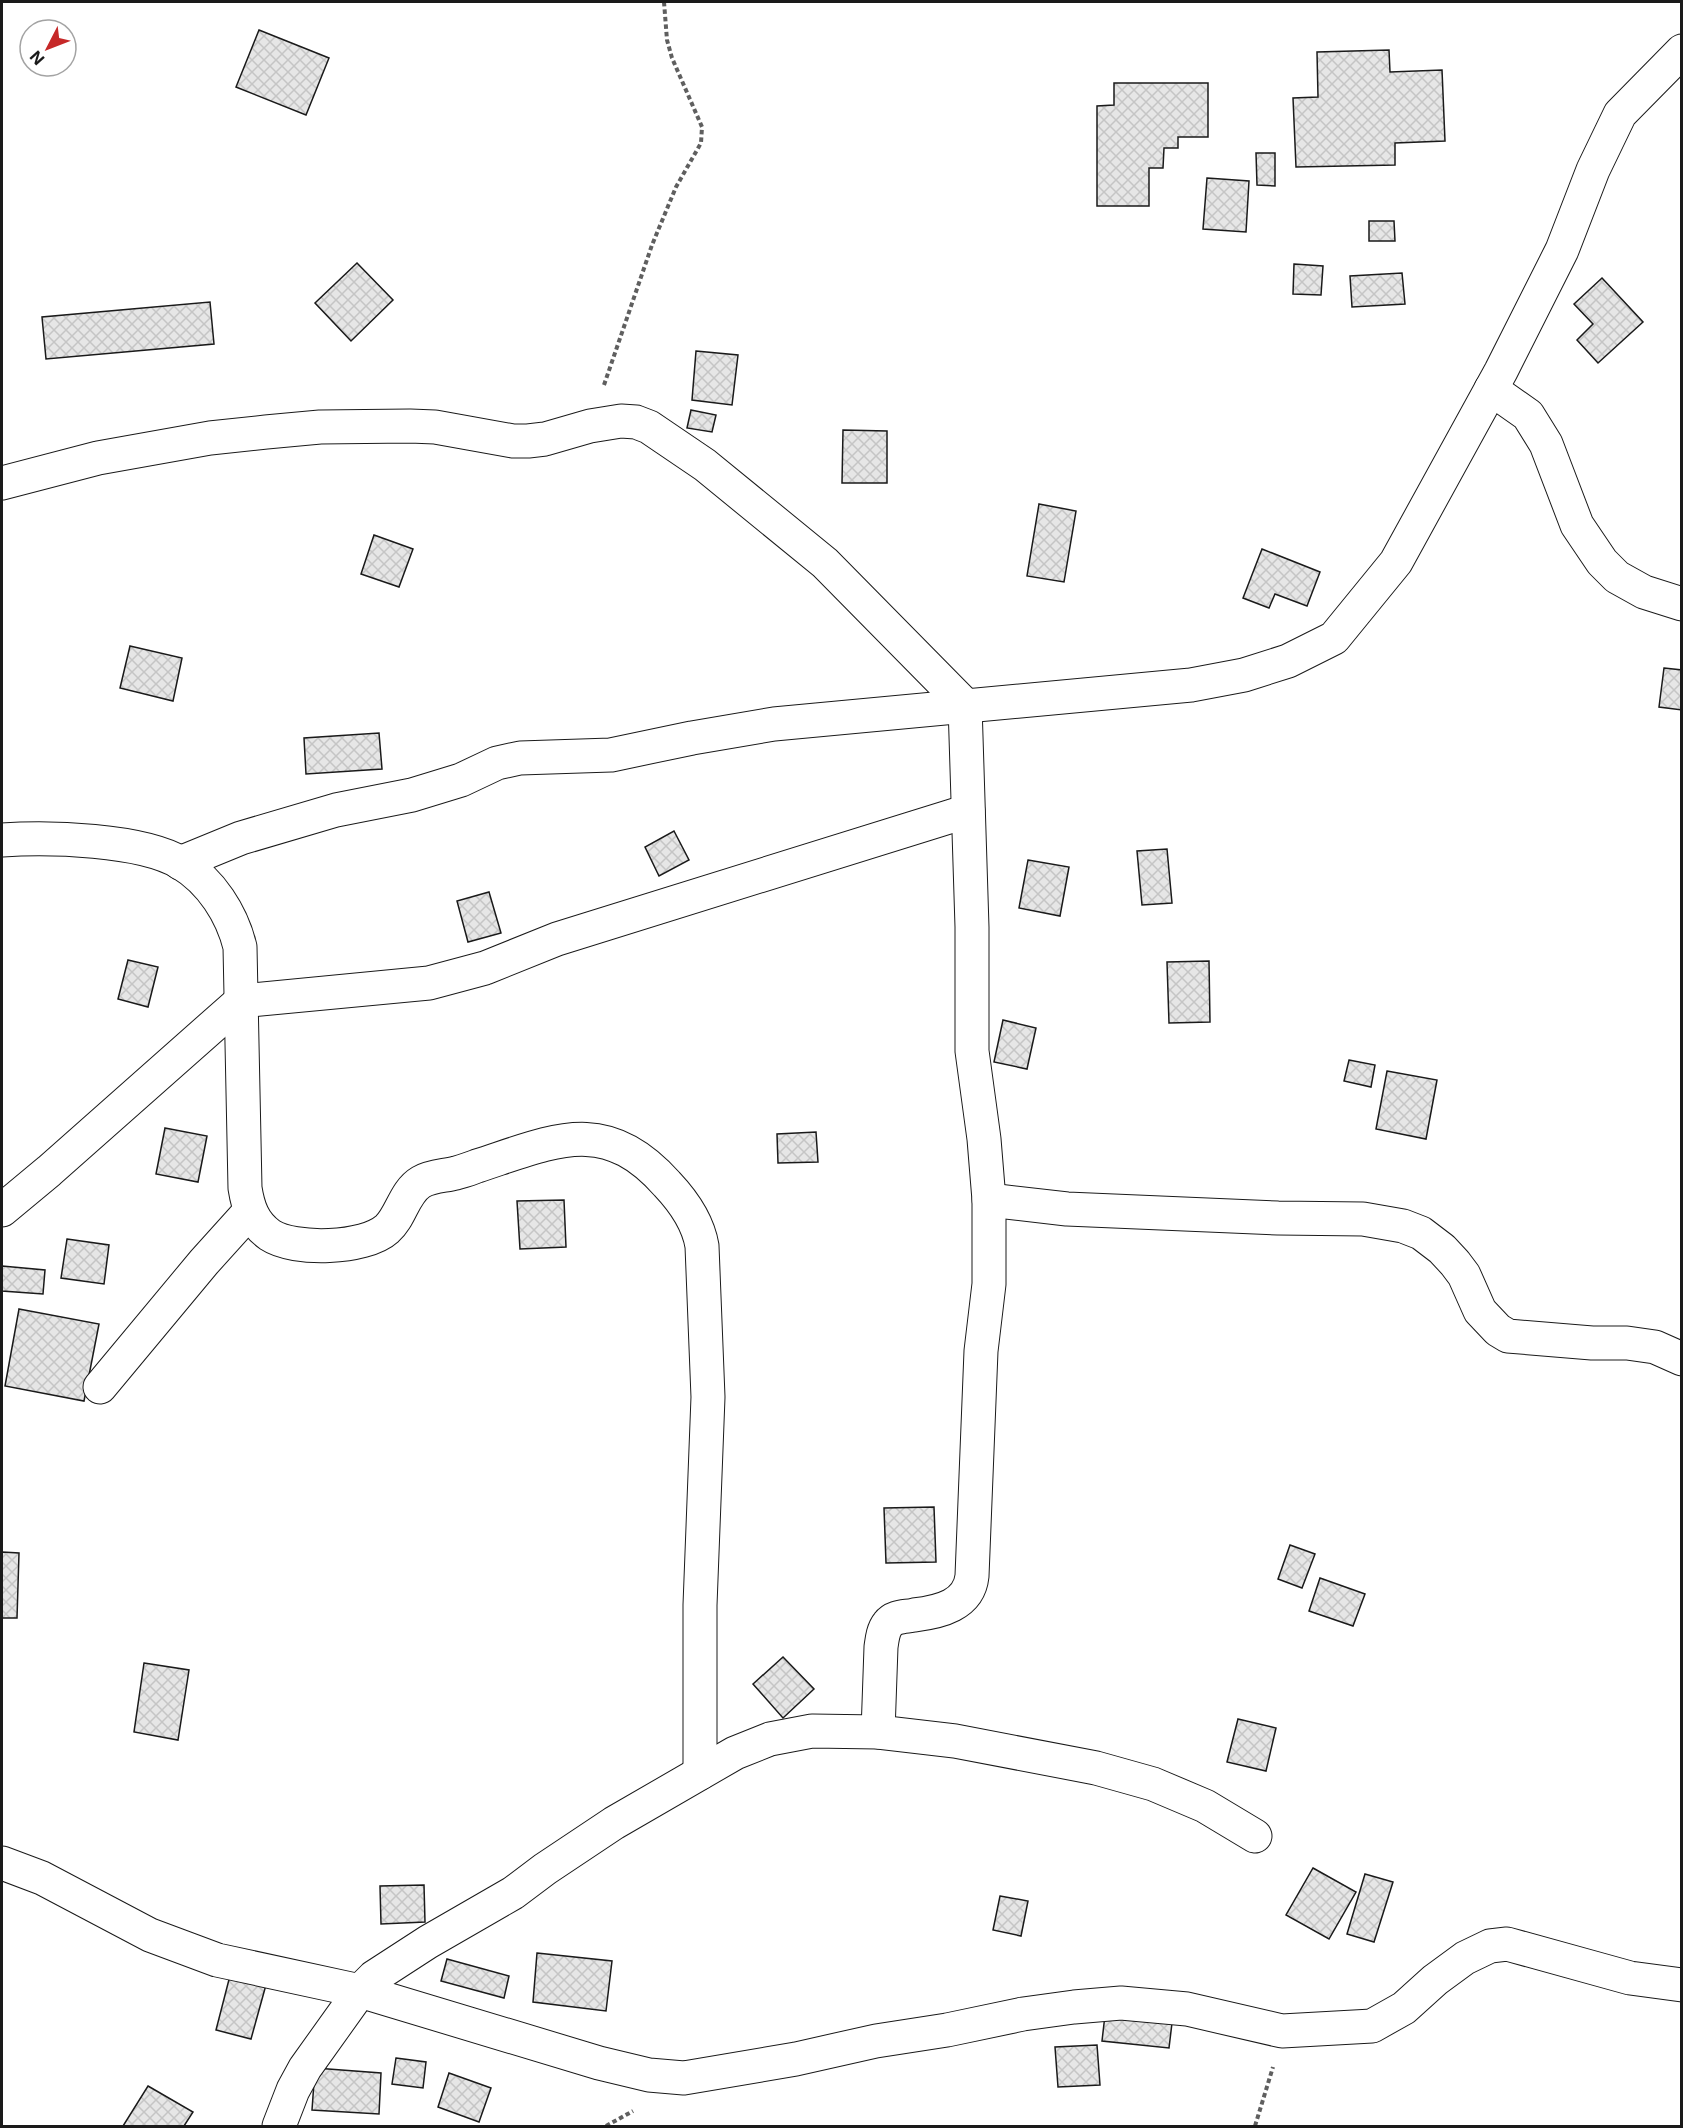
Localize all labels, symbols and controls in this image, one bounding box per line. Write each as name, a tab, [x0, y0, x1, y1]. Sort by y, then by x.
north arrow	[18, 18, 78, 78]
text: N	[25, 47, 48, 69]

